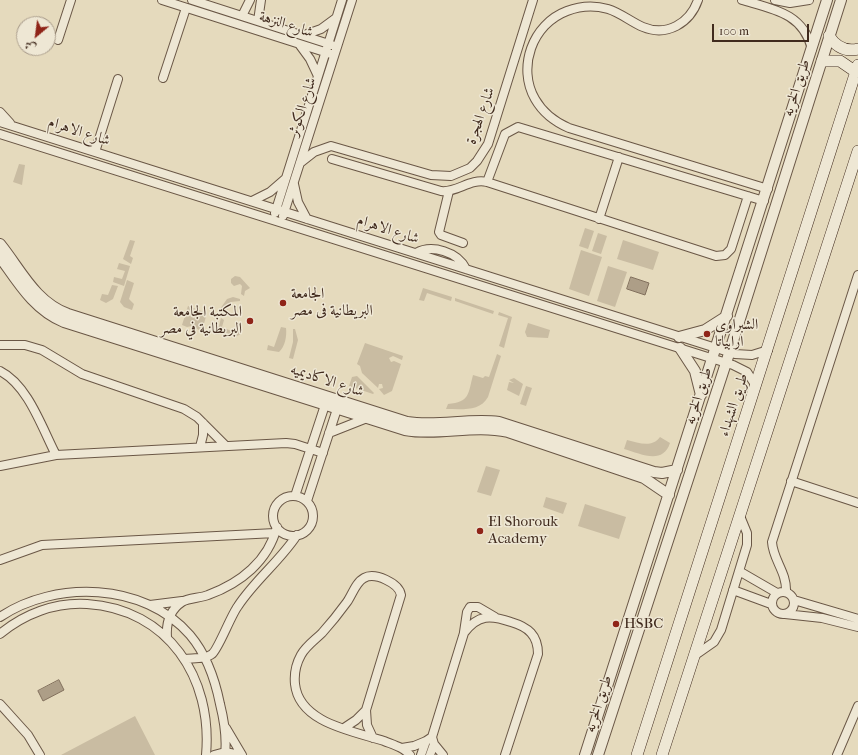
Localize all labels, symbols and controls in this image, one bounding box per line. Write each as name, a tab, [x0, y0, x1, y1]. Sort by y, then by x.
street label: شارع النزهة	[257, 8, 315, 42]
north arrow	[16, 16, 56, 56]
scale bar	[714, 16, 811, 42]
text: 100 m	[719, 24, 749, 38]
text: ش	[23, 38, 38, 54]
street label: طريق الحريه	[779, 57, 815, 119]
street label: شارع الكوثر	[285, 75, 321, 139]
street label: شارع الهجرة	[463, 85, 499, 147]
street label: شارع الاهرام	[46, 114, 112, 150]
street label: شارع الاهرام	[355, 212, 421, 248]
place label: الجامعة البريطانية فى مصر	[291, 285, 373, 320]
marker: الجامعة البريطانية فى مصر	[278, 298, 288, 308]
place label: المكتبة الجامعة البريطانية في مصر	[160, 303, 242, 338]
marker: المكتبة الجامعة البريطانية في مصر	[245, 316, 255, 326]
place label: الشبراوى ارابياتا	[715, 316, 758, 351]
marker: الشبراوى ارابياتا	[702, 329, 712, 339]
street label: شارع الاكاديميه	[288, 361, 366, 401]
street label: طريق الحريه	[681, 365, 717, 427]
street label: طريق الشهداء	[715, 371, 753, 439]
place label: El Shorouk Academy	[488, 513, 558, 548]
marker: El Shorouk Academy	[475, 526, 485, 536]
place label: HSBC	[624, 615, 663, 633]
marker: HSBC	[611, 619, 621, 629]
street label: طريق الحريه	[581, 673, 617, 735]

